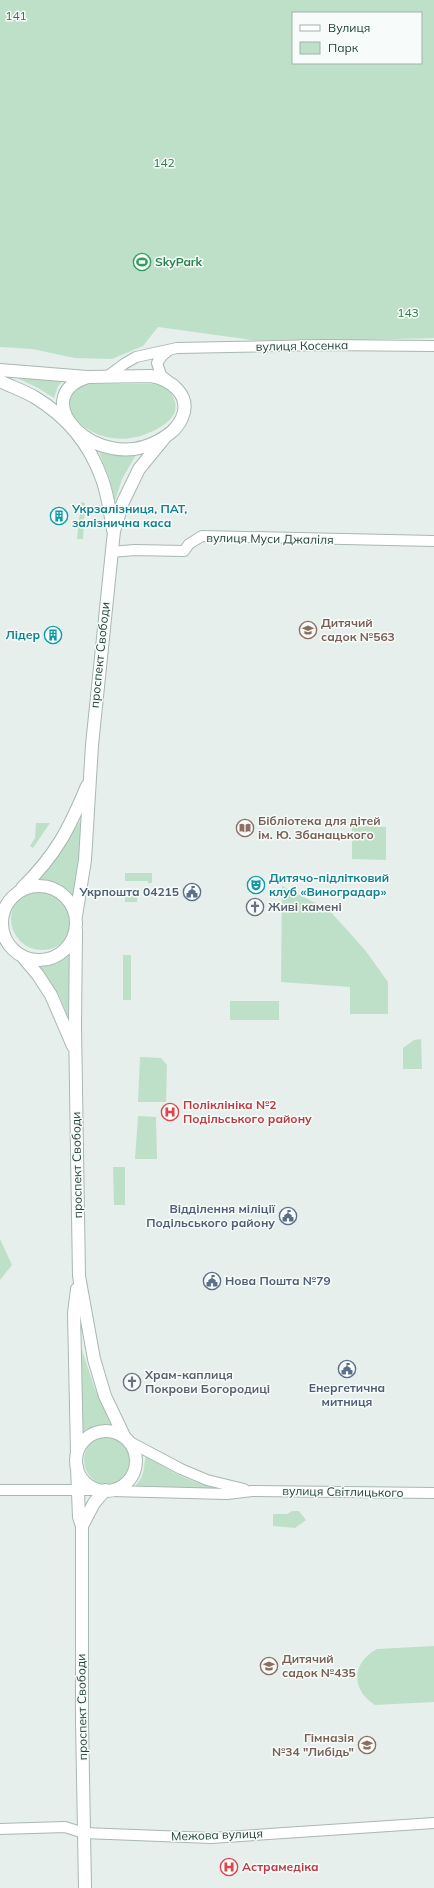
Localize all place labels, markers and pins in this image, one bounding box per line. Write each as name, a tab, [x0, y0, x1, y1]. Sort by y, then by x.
sports icon: SkyPark	[132, 252, 152, 272]
place label: SkyPark	[155, 254, 203, 269]
place label: Укрзалізниця, ПАТ, залізнична каса	[71, 501, 187, 530]
building icon: Укрзалізниця, ПАТ, залізнична каса	[49, 506, 69, 526]
place label: Дитячий садок №563	[321, 615, 395, 644]
school or university icon: Дитячий садок №563	[298, 620, 318, 640]
building icon: Лідер	[43, 625, 63, 645]
place label: Лідер	[5, 627, 40, 642]
place label: Бібліотека для дітей ім. Ю. Збанацького	[258, 813, 381, 842]
library icon: Бібліотека для дітей ім. Ю. Збанацького	[235, 818, 255, 838]
place label: Дитячо-підлітковий клуб «Виноградар»	[269, 870, 389, 899]
theatre icon: Дитячо-підлітковий клуб «Виноградар»	[246, 875, 266, 895]
public building icon: Укрпошта 04215	[182, 882, 202, 902]
place label: Укрпошта 04215	[78, 884, 179, 899]
church icon: Живі камені	[245, 897, 265, 917]
place label: Живі камені	[268, 899, 342, 914]
place label: Поліклініка №2 Подільського району	[183, 1097, 312, 1126]
hospital icon: Поліклініка №2 Подільського району	[160, 1102, 180, 1122]
place label: Відділення міліції Подільського району	[146, 1201, 276, 1230]
public building icon: Відділення міліції Подільського району	[278, 1206, 298, 1226]
public building icon: Нова Пошта №79	[202, 1271, 222, 1291]
place label: Нова Пошта №79	[225, 1273, 331, 1288]
public building icon: Енергетична митниця	[337, 1359, 357, 1379]
place label: Храм-каплиця Покрови Богородиці	[144, 1367, 270, 1396]
church icon: Храм-каплиця Покрови Богородиці	[122, 1372, 142, 1392]
place label: Енергетична митниця	[309, 1380, 385, 1409]
place label: Дитячий садок №435	[282, 1651, 356, 1680]
school or university icon: Дитячий садок №435	[259, 1656, 279, 1676]
place label: Гімназія №34 "Либідь"	[272, 1730, 354, 1759]
school or university icon: Гімназія №34 "Либідь"	[357, 1735, 377, 1755]
hospital icon: Астрамедіка	[219, 1857, 239, 1877]
place label: Астрамедіка	[242, 1859, 319, 1874]

